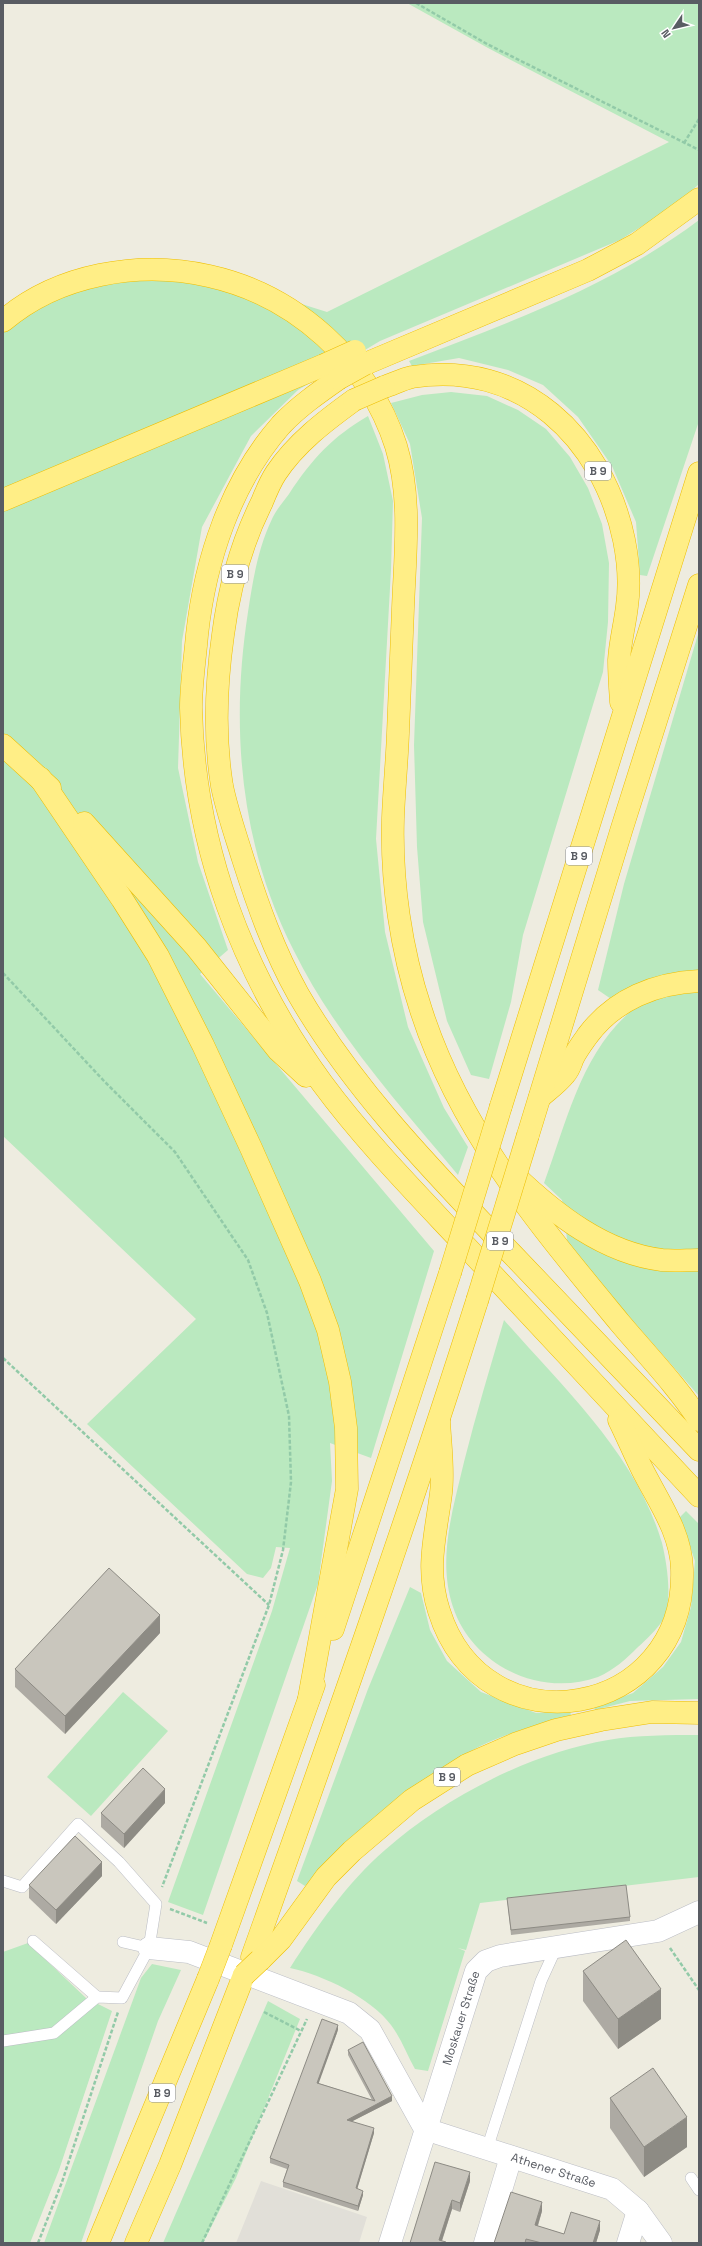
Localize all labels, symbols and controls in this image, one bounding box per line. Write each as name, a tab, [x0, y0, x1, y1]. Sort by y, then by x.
north arrow	[654, 8, 694, 48]
text: N	[658, 27, 674, 41]
road number: B 9	[585, 462, 611, 480]
road number: B 9	[222, 565, 248, 583]
road number: B 9	[566, 847, 592, 865]
road number: B 9	[487, 1232, 513, 1250]
road number: B 9	[434, 1768, 460, 1786]
street label: Moskauer Straße	[439, 1969, 484, 2067]
road number: B 9	[149, 2084, 175, 2102]
street label: Athener Straße	[509, 2149, 598, 2191]

